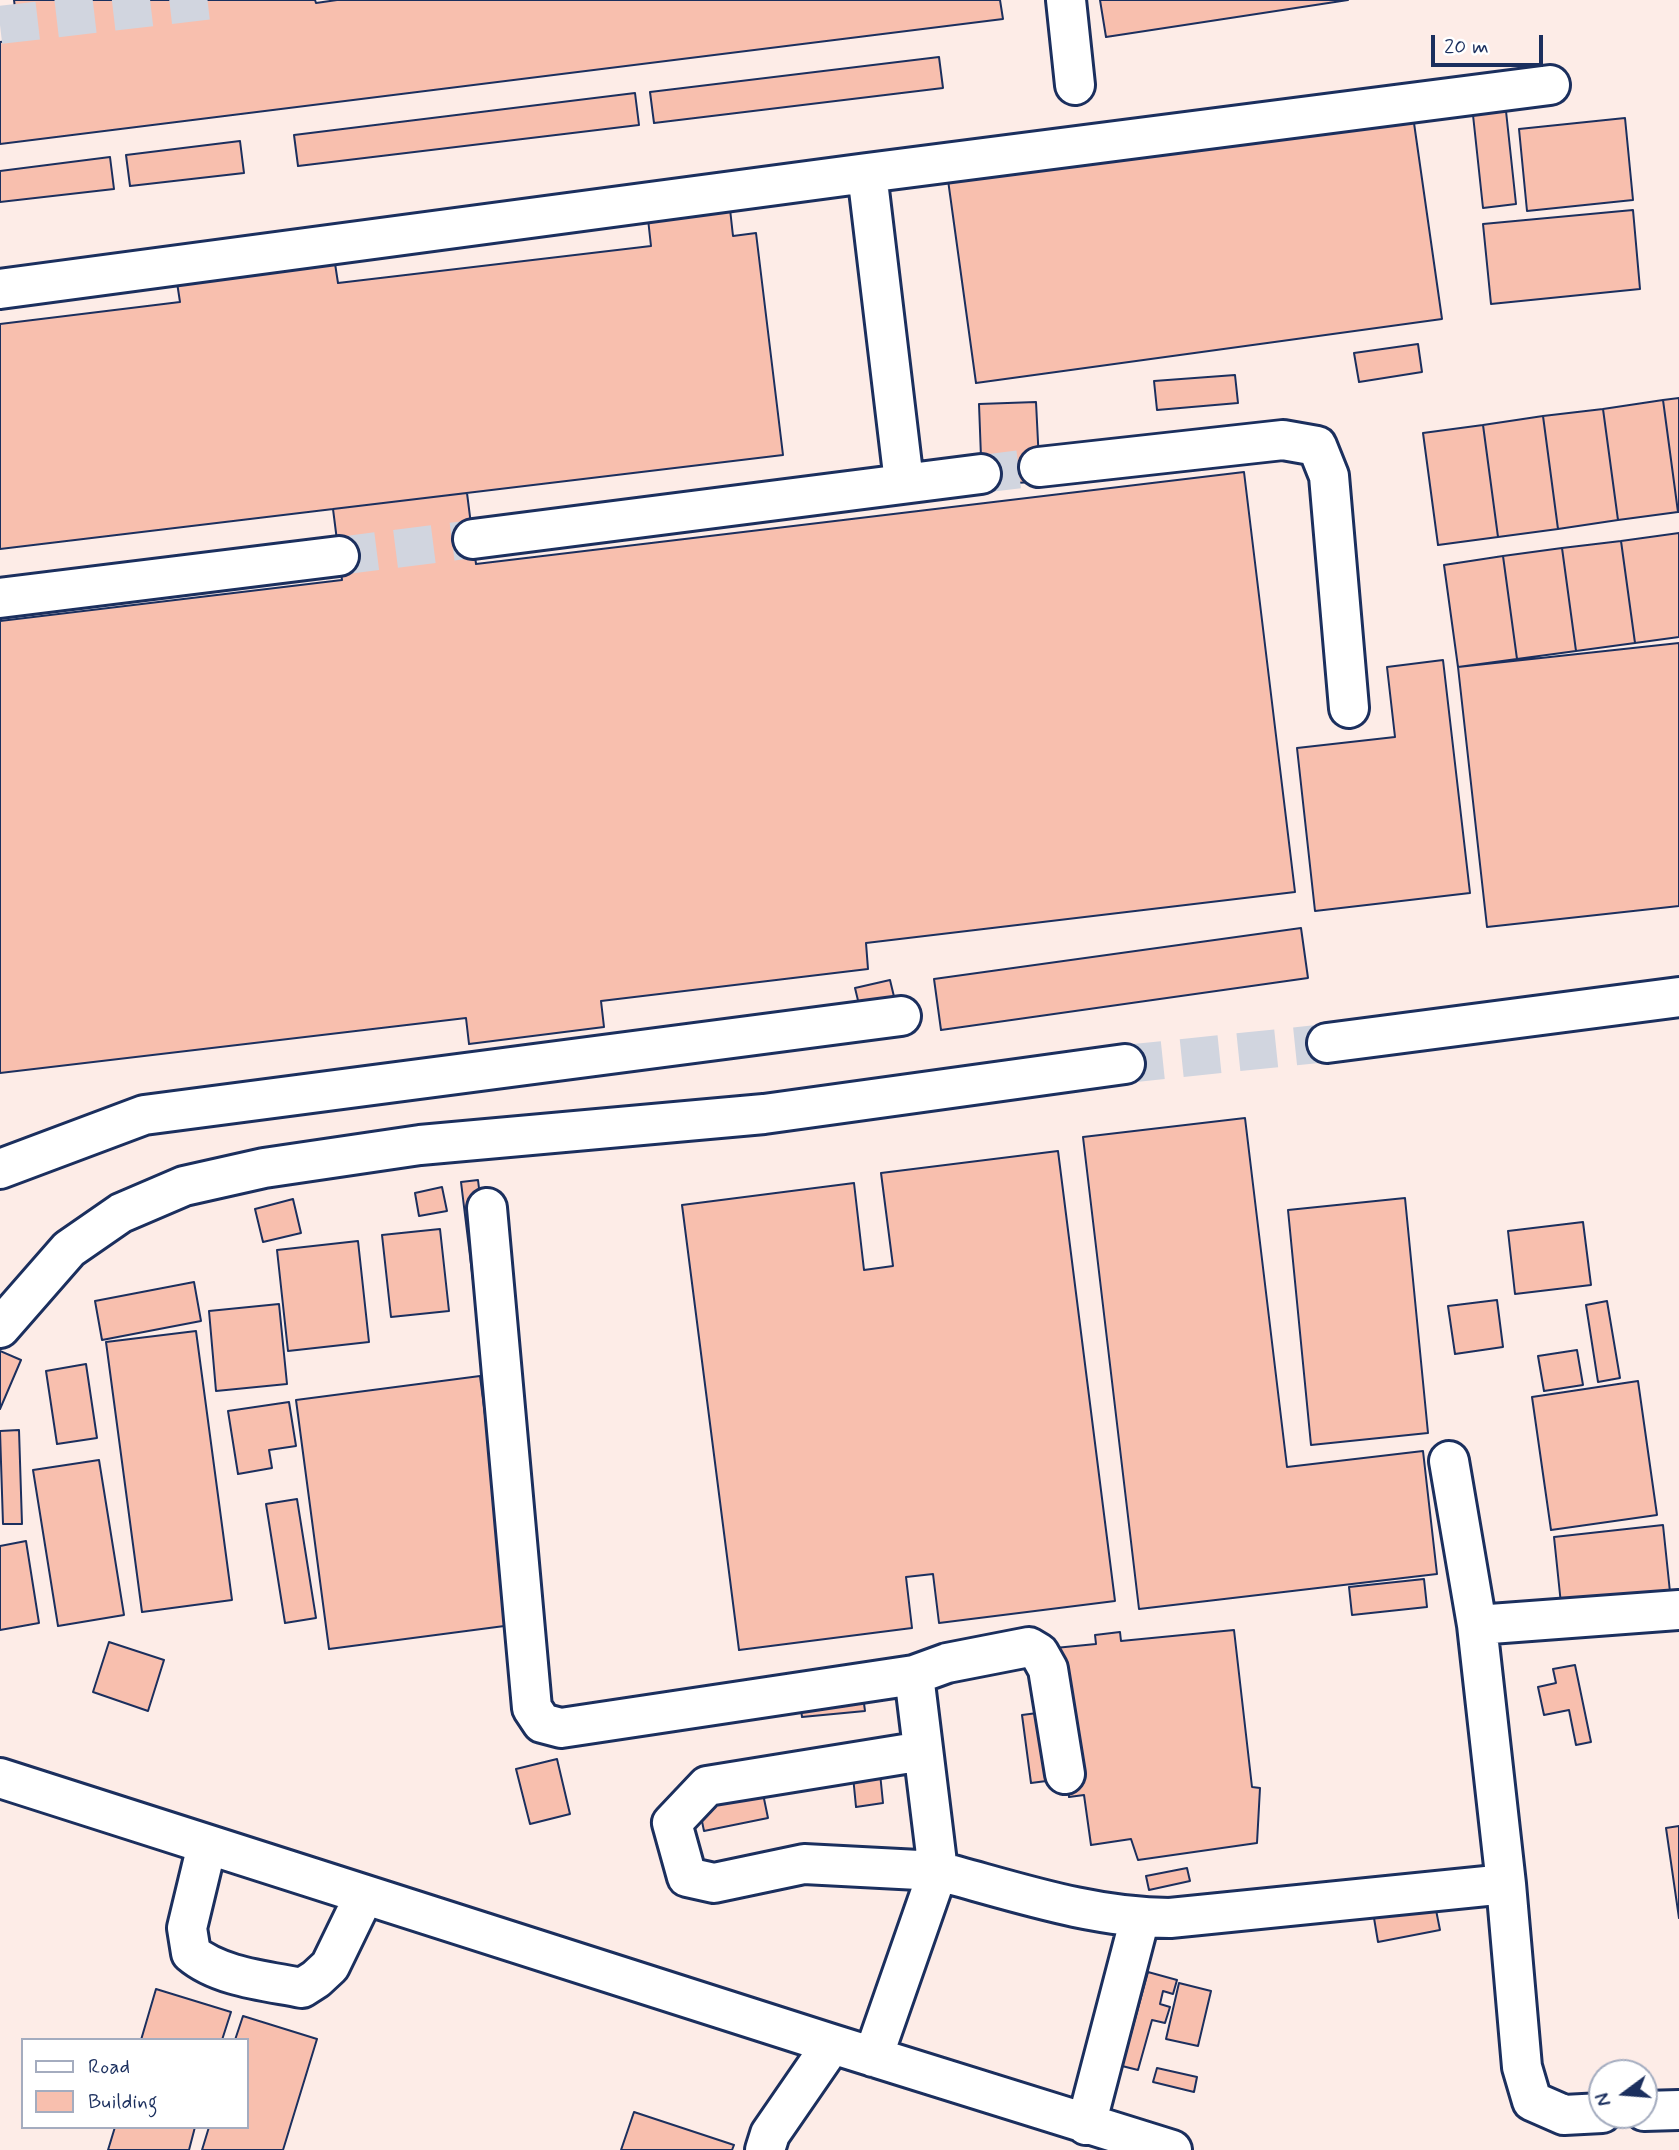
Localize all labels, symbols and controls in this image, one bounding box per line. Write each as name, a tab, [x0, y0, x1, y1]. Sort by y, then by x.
scale bar	[1434, 21, 1546, 65]
text: 20 m	[1444, 33, 1489, 61]
legend	[21, 2038, 248, 2129]
text: Road	[88, 2053, 130, 2081]
north arrow	[1588, 2059, 1658, 2129]
text: Building	[88, 2088, 158, 2116]
text: N	[1590, 2090, 1618, 2109]

